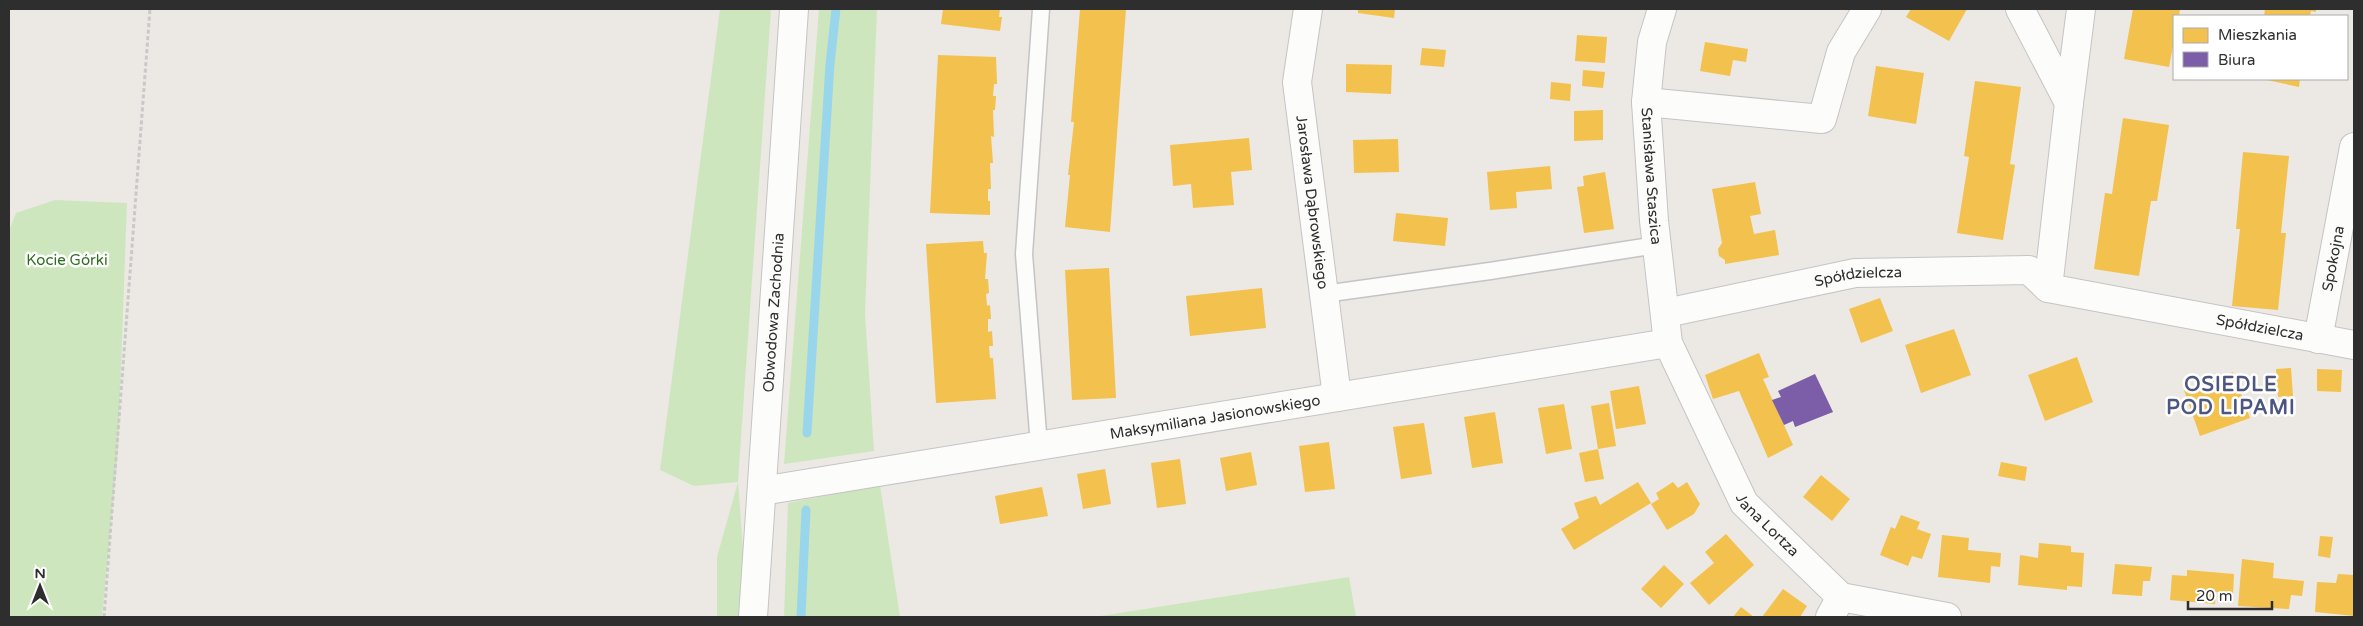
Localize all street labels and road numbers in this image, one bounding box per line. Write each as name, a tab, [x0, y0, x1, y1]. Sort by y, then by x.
street label: Stanisława Staszica	[1637, 107, 1666, 246]
street label: Jarosława Dąbrowskiego	[1292, 114, 1332, 290]
street label: Spokojna	[2318, 224, 2348, 293]
street label: Obwodowa Zachodnia	[759, 232, 788, 393]
street label: Spółdzielcza	[1813, 263, 1902, 290]
street label: Spółdzielcza	[2215, 311, 2305, 344]
street label: Maksymiliana Jasionowskiego	[1108, 391, 1322, 443]
street label: Jana Lortza	[1732, 491, 1803, 560]

